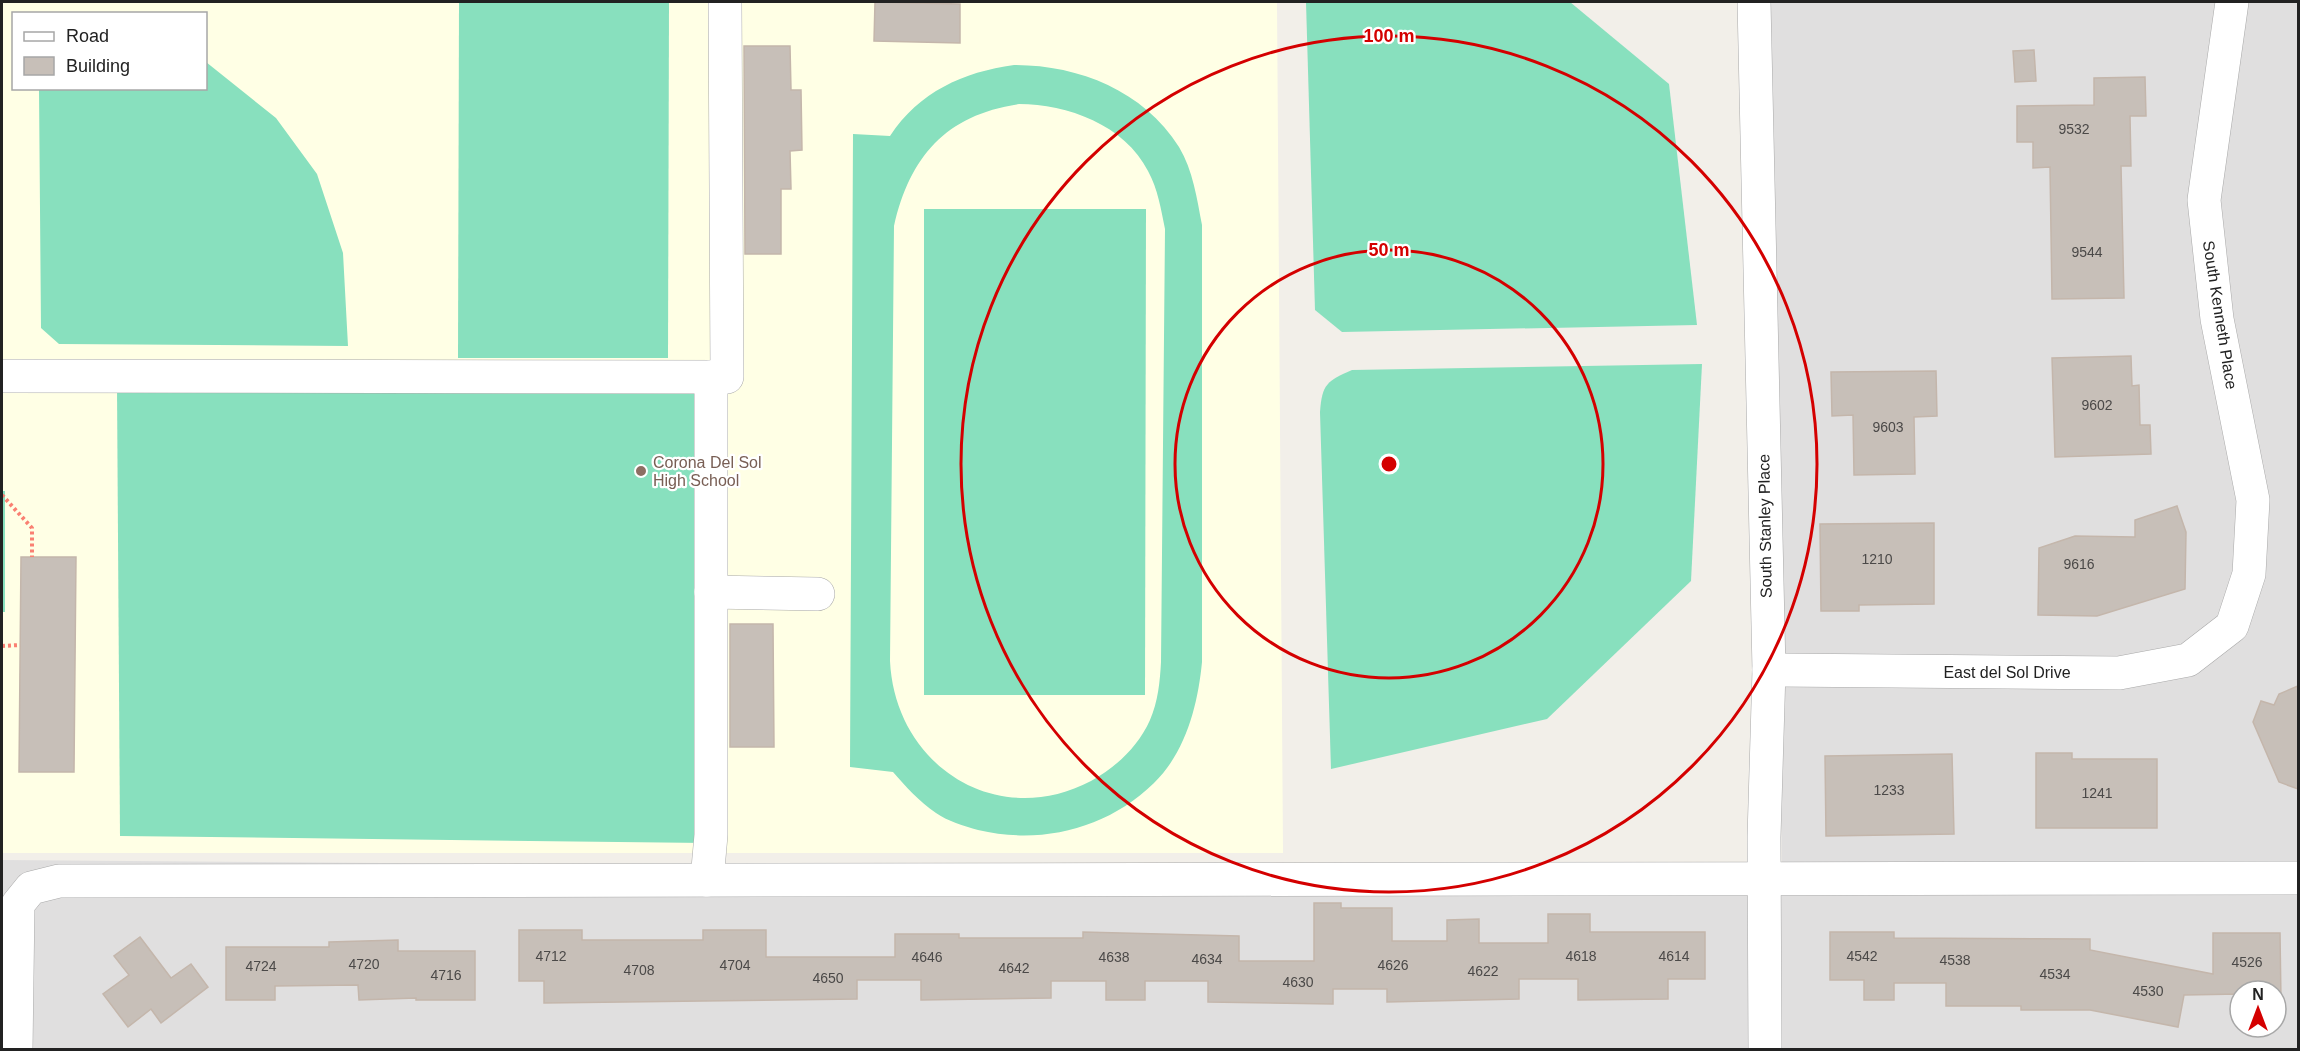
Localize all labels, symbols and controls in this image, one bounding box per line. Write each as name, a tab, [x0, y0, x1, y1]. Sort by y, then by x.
legend	[12, 12, 207, 90]
text: Road	[66, 26, 109, 46]
text: 100 m	[1363, 26, 1415, 46]
text: Building	[66, 56, 130, 76]
house number: 9532	[2058, 121, 2090, 137]
street label: South Kenneth Place	[2200, 239, 2240, 391]
text: 50 m	[1368, 240, 1410, 260]
house number: 9544	[2071, 244, 2103, 260]
house number: 9602	[2081, 397, 2113, 413]
house number: 9603	[1872, 419, 1904, 435]
place label: Corona Del Sol High School	[653, 454, 762, 489]
centre of rings	[1379, 454, 1399, 474]
street label: South Stanley Place	[1755, 454, 1775, 598]
marker: Corona Del Sol High School	[634, 464, 648, 478]
house number: 1210	[1861, 551, 1893, 567]
house number: 9616	[2063, 556, 2095, 572]
street label: East del Sol Drive	[1943, 664, 2071, 681]
house number: 1233	[1873, 782, 1905, 798]
house number: 1241	[2081, 785, 2113, 801]
house number: 4712	[535, 948, 567, 964]
house number: 4618	[1565, 948, 1597, 964]
house number: 4614	[1658, 948, 1690, 964]
house number: 4542	[1846, 948, 1878, 964]
house number: 4646	[911, 949, 943, 965]
house number: 4638	[1098, 949, 1130, 965]
house number: 4634	[1191, 951, 1223, 967]
house number: 4538	[1939, 952, 1971, 968]
house number: 4526	[2231, 954, 2263, 970]
house number: 4720	[348, 956, 380, 972]
house number: 4704	[719, 957, 751, 973]
house number: 4626	[1377, 957, 1409, 973]
house number: 4724	[245, 958, 277, 974]
house number: 4642	[998, 960, 1030, 976]
house number: 4708	[623, 962, 655, 978]
house number: 4622	[1467, 963, 1499, 979]
house number: 4534	[2039, 966, 2071, 982]
house number: 4716	[430, 967, 462, 983]
house number: 4650	[812, 970, 844, 986]
house number: 4630	[1282, 974, 1314, 990]
north arrow	[2228, 979, 2288, 1039]
house number: 4530	[2132, 983, 2164, 999]
text: N	[2252, 986, 2264, 1003]

